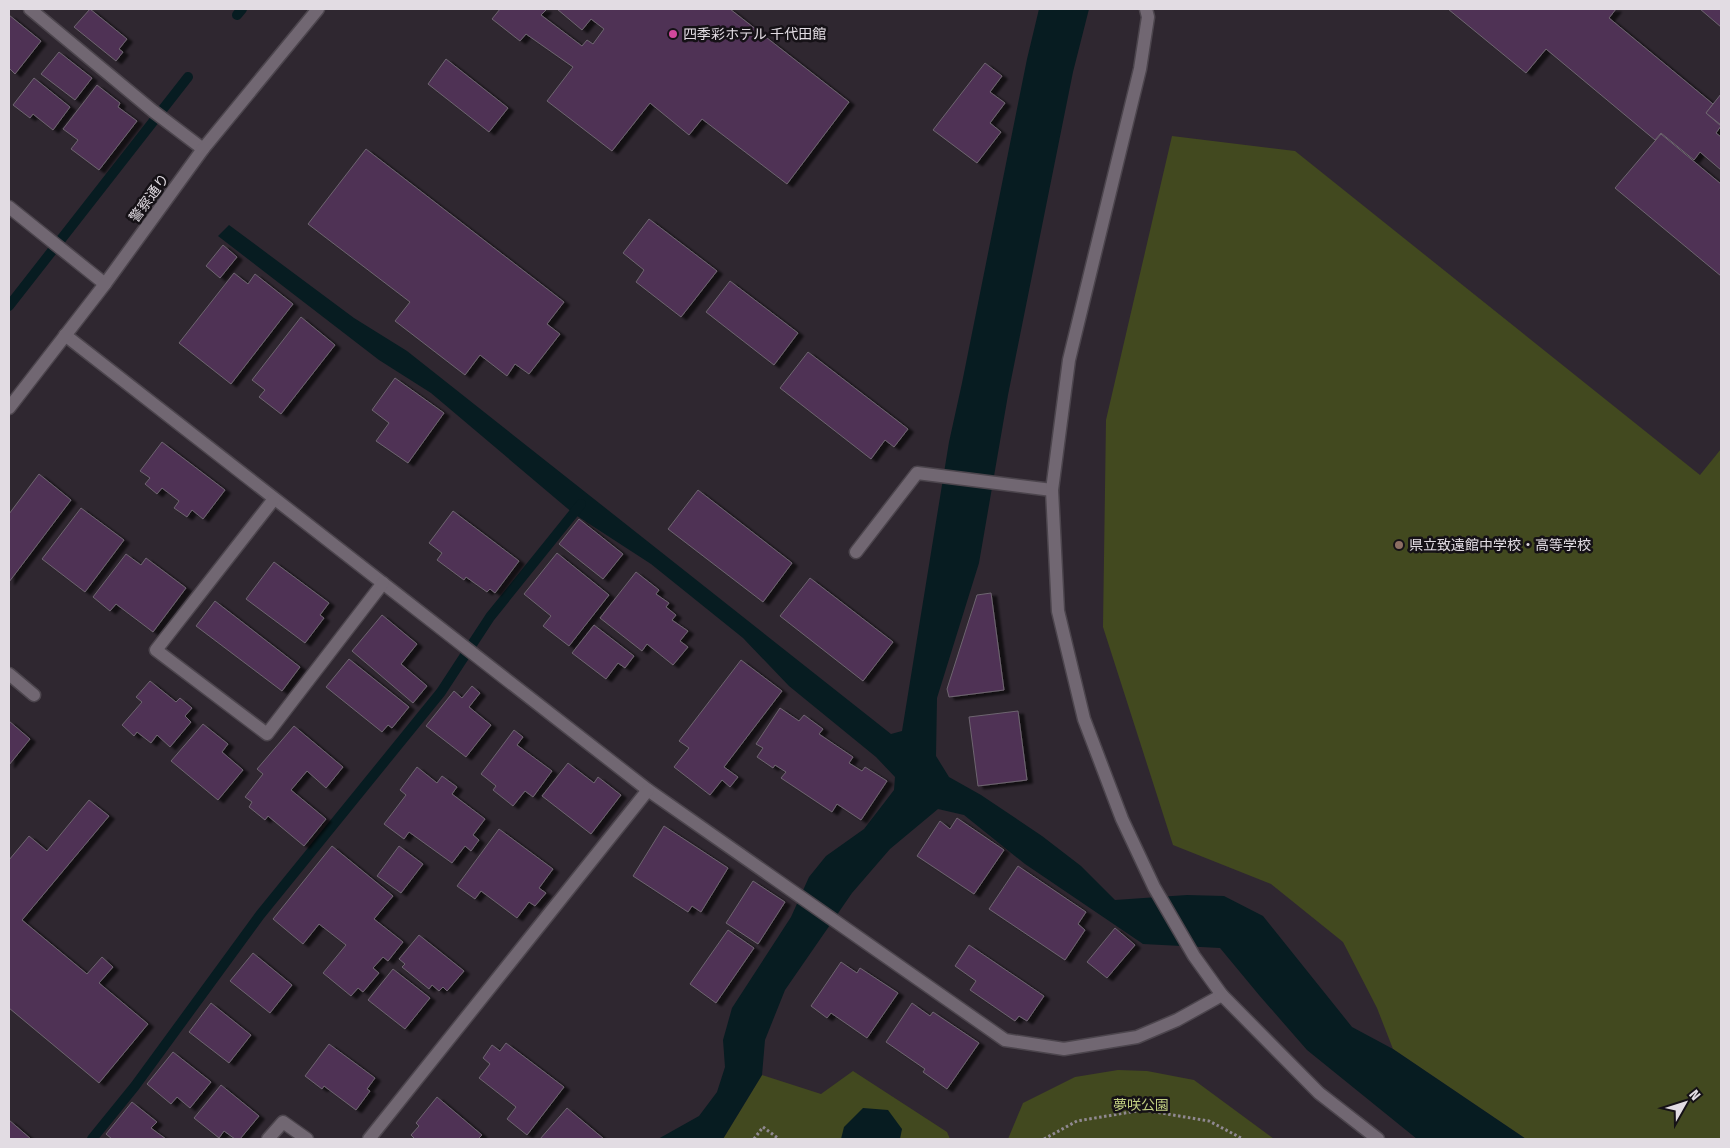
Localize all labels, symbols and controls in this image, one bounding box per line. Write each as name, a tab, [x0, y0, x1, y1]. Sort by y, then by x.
place label: 四季彩ホテル 千代田館	[683, 26, 826, 43]
marker: 四季彩ホテル 千代田館	[667, 28, 679, 40]
street label: 警察通り	[126, 171, 173, 226]
place label: 県立致遠館中学校・高等学校	[1409, 537, 1591, 554]
marker: 県立致遠館中学校・高等学校	[1393, 539, 1405, 551]
north arrow	[1660, 1078, 1710, 1128]
text: N	[1685, 1087, 1704, 1104]
park label: 夢咲公園	[1113, 1097, 1169, 1114]

